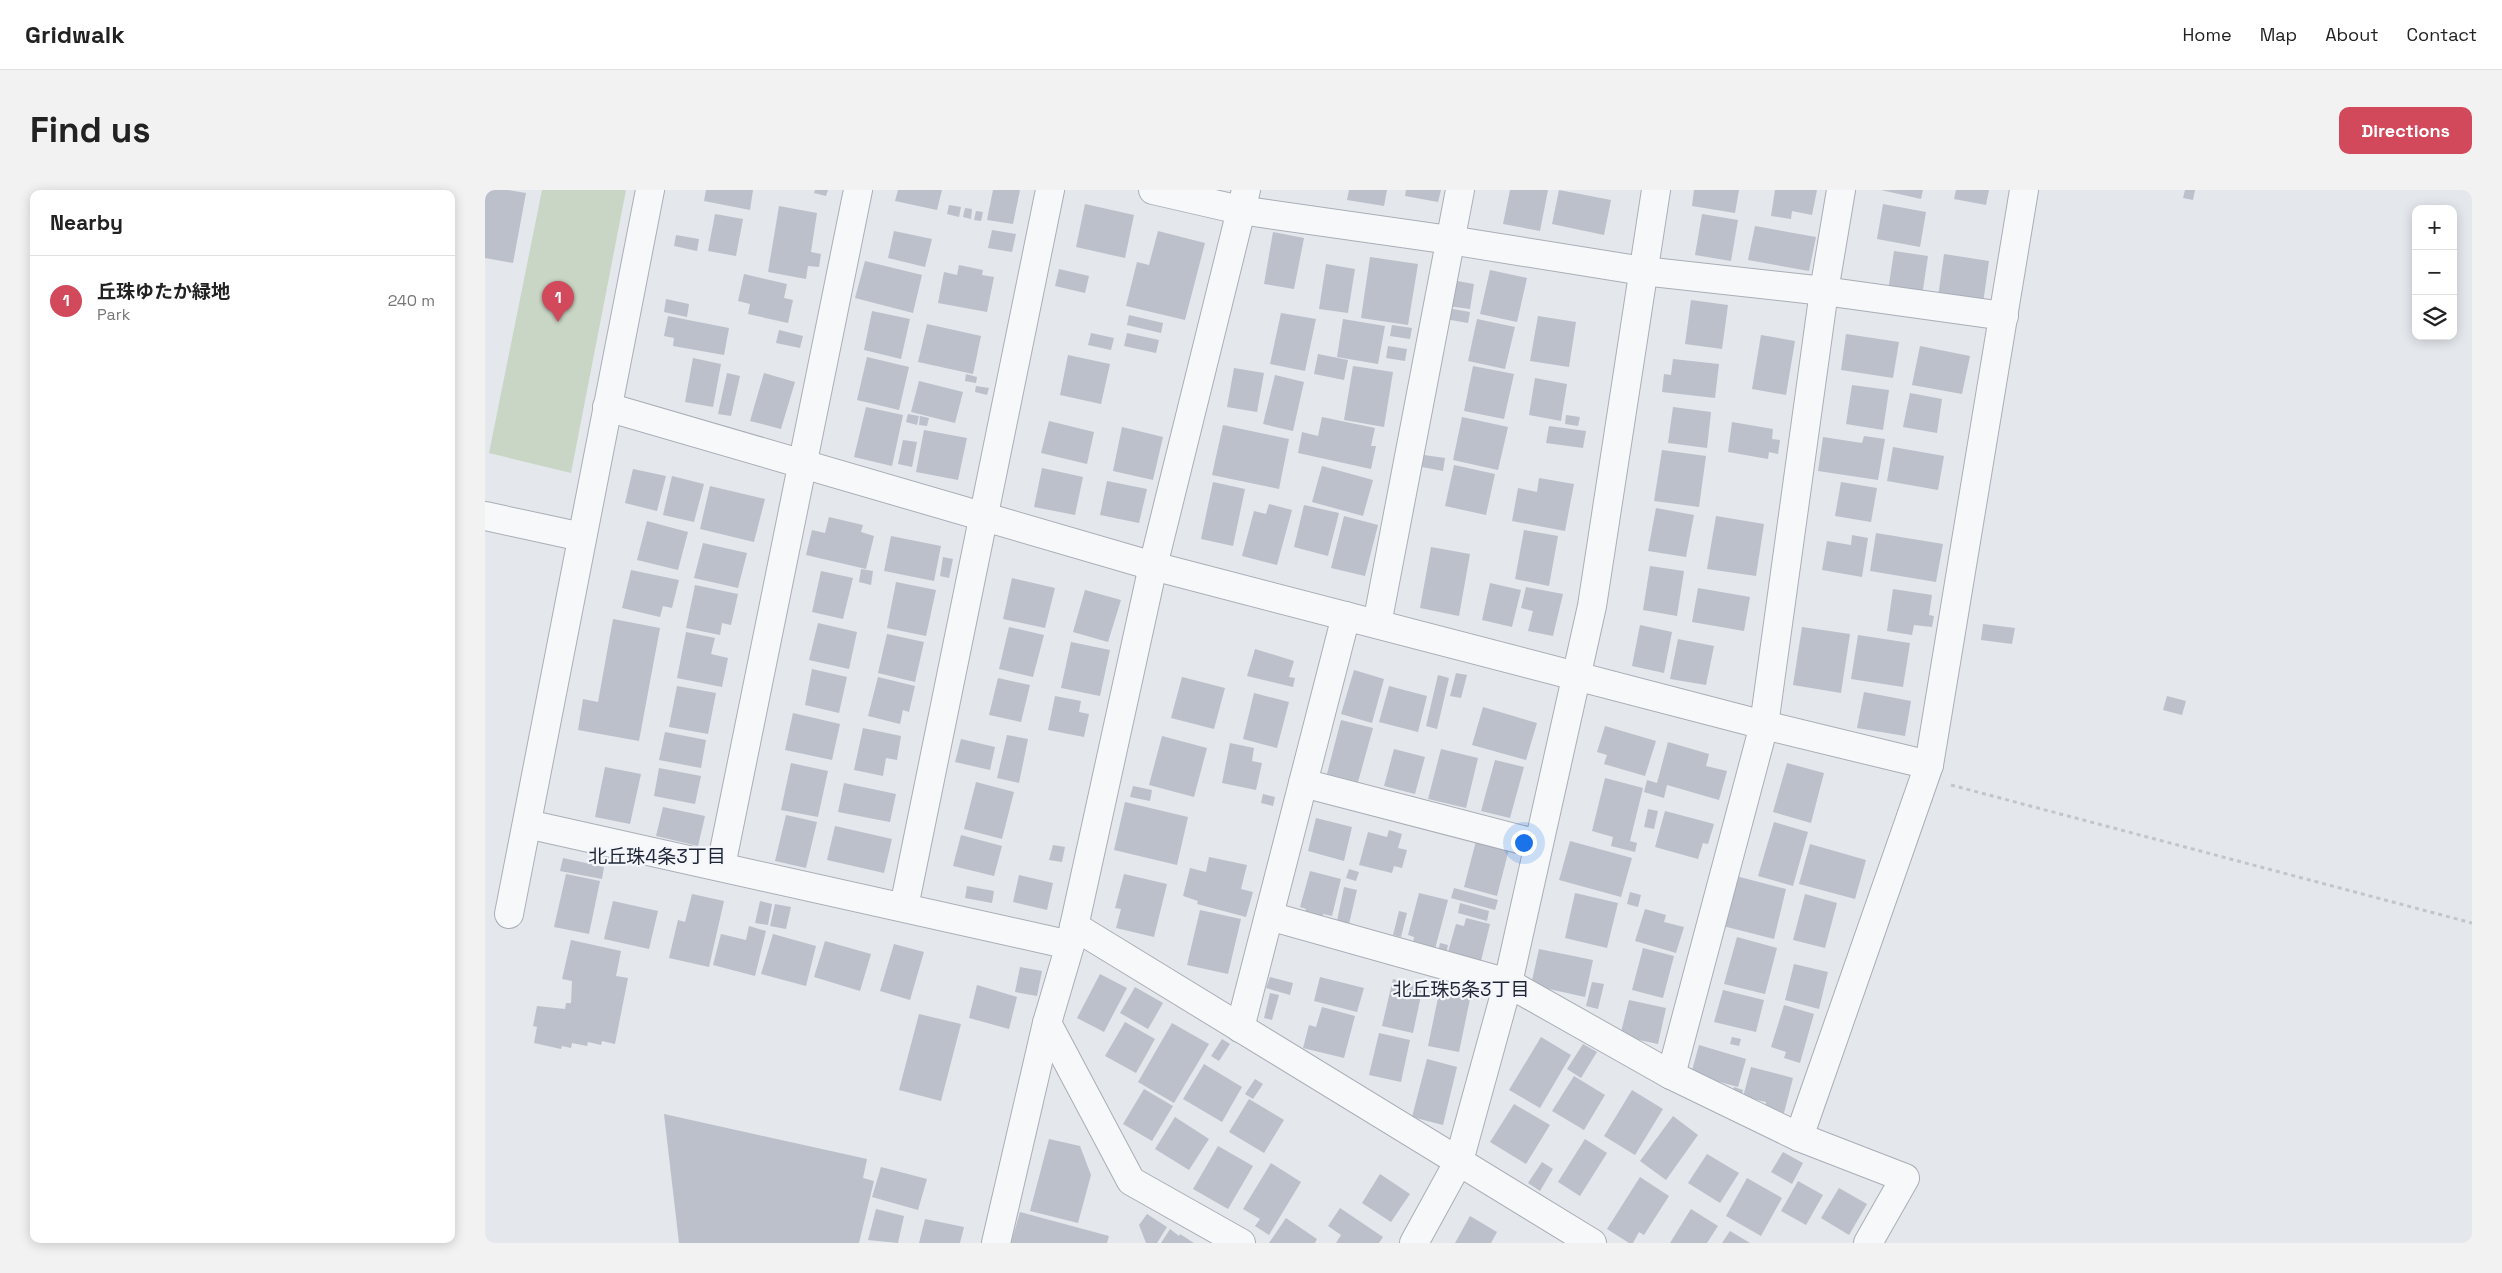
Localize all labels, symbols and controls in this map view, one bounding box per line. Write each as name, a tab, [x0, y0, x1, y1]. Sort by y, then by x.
text: Gridwalk	[25, 19, 125, 50]
text: Home	[2183, 23, 2232, 46]
text: Map	[2260, 23, 2297, 46]
text: About	[2325, 23, 2379, 46]
text: Contact	[2407, 23, 2477, 46]
button: Directions	[2339, 107, 2472, 154]
text: Find us	[30, 108, 151, 152]
map controls	[2412, 205, 2457, 340]
button: +	[2412, 205, 2457, 250]
text: Nearby	[50, 209, 123, 236]
button: −	[2412, 250, 2457, 295]
text: 丘珠ゆたか緑地	[97, 279, 230, 304]
pin: 1	[542, 281, 574, 322]
text: 1	[62, 290, 70, 311]
text: 240 m	[388, 290, 435, 311]
button: layers	[2412, 295, 2457, 340]
text: Park	[97, 304, 130, 325]
your location	[1511, 830, 1537, 856]
district label: 北丘珠4条3丁目	[588, 844, 726, 869]
district label: 北丘珠5条3丁目	[1393, 977, 1529, 1002]

